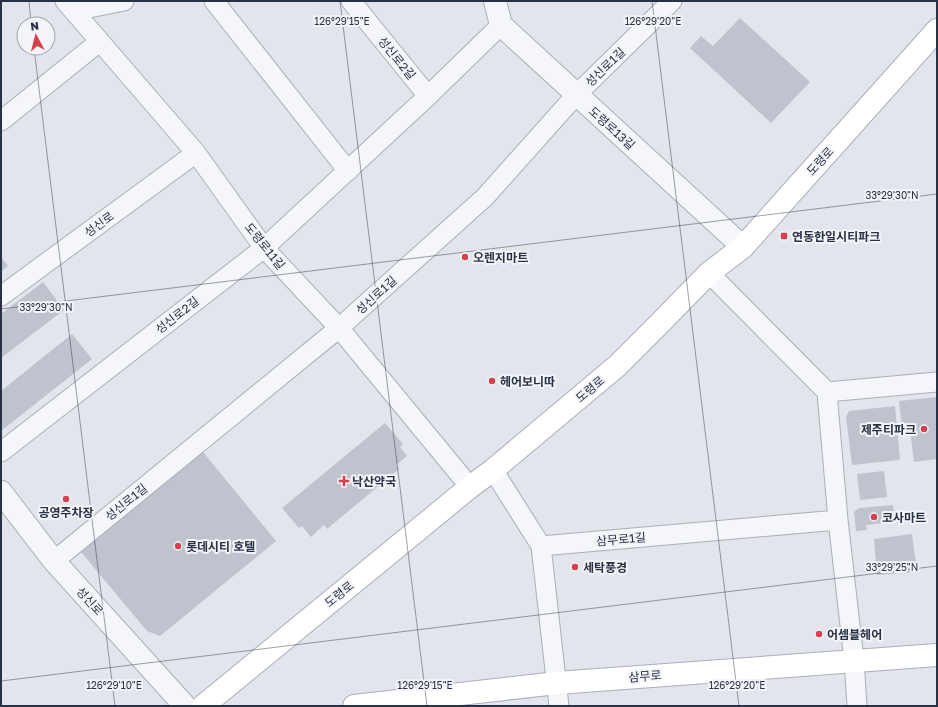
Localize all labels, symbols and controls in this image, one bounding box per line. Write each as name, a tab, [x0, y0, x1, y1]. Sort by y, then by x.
text: 126°29'15"E	[314, 15, 370, 27]
text: 126°29'20"E	[625, 15, 681, 27]
north arrow	[16, 16, 56, 56]
text: N	[30, 19, 40, 33]
street label: 성신로2길	[375, 33, 419, 83]
street label: 성신로1길	[582, 44, 628, 90]
street label: 도령로13길	[586, 103, 638, 153]
street label: 도령로	[803, 144, 837, 178]
text: 33°29'30"N	[865, 189, 919, 201]
street label: 성신로	[81, 208, 117, 240]
street label: 도령로11길	[242, 220, 288, 272]
place label: 연동한일시티파크	[792, 229, 880, 244]
marker: 연동한일시티파크	[779, 231, 789, 241]
place label: 오렌지마트	[473, 250, 528, 265]
marker: 오렌지마트	[460, 252, 470, 262]
street label: 성신로1길	[352, 273, 400, 317]
street label: 성신로2길	[152, 293, 202, 337]
text: 33°29'30"N	[19, 301, 73, 313]
street label: 도령로	[572, 373, 608, 405]
place label: 헤어보니따	[500, 374, 555, 389]
marker: 헤어보니따	[487, 376, 497, 386]
place label: 제주티파크	[861, 422, 916, 437]
marker: 제주티파크	[919, 424, 929, 434]
place label: 낙산약국	[352, 474, 396, 489]
marker: 낙산약국	[339, 476, 349, 486]
street label: 성신로1길	[102, 480, 150, 524]
marker: 공영주차장	[61, 494, 71, 504]
place label: 공영주차장	[38, 505, 94, 520]
place label: 코사마트	[882, 510, 926, 525]
marker: 코사마트	[869, 512, 879, 522]
street label: 삼무로1길	[595, 529, 647, 549]
place label: 롯데시티 호텔	[186, 539, 255, 554]
marker: 롯데시티 호텔	[173, 541, 183, 551]
place label: 세탁풍경	[583, 560, 627, 575]
text: 33°29'25"N	[866, 561, 918, 573]
marker: 세탁풍경	[570, 562, 580, 572]
street label: 도령로	[321, 578, 357, 610]
street label: 성신로	[73, 584, 107, 618]
place label: 어셈블헤어	[827, 627, 882, 642]
marker: 어셈블헤어	[814, 629, 824, 639]
street label: 삼무로	[628, 667, 662, 685]
text: 126°29'10"E	[86, 679, 142, 691]
text: 126°29'15"E	[397, 679, 453, 691]
text: 126°29'20"E	[709, 679, 765, 691]

